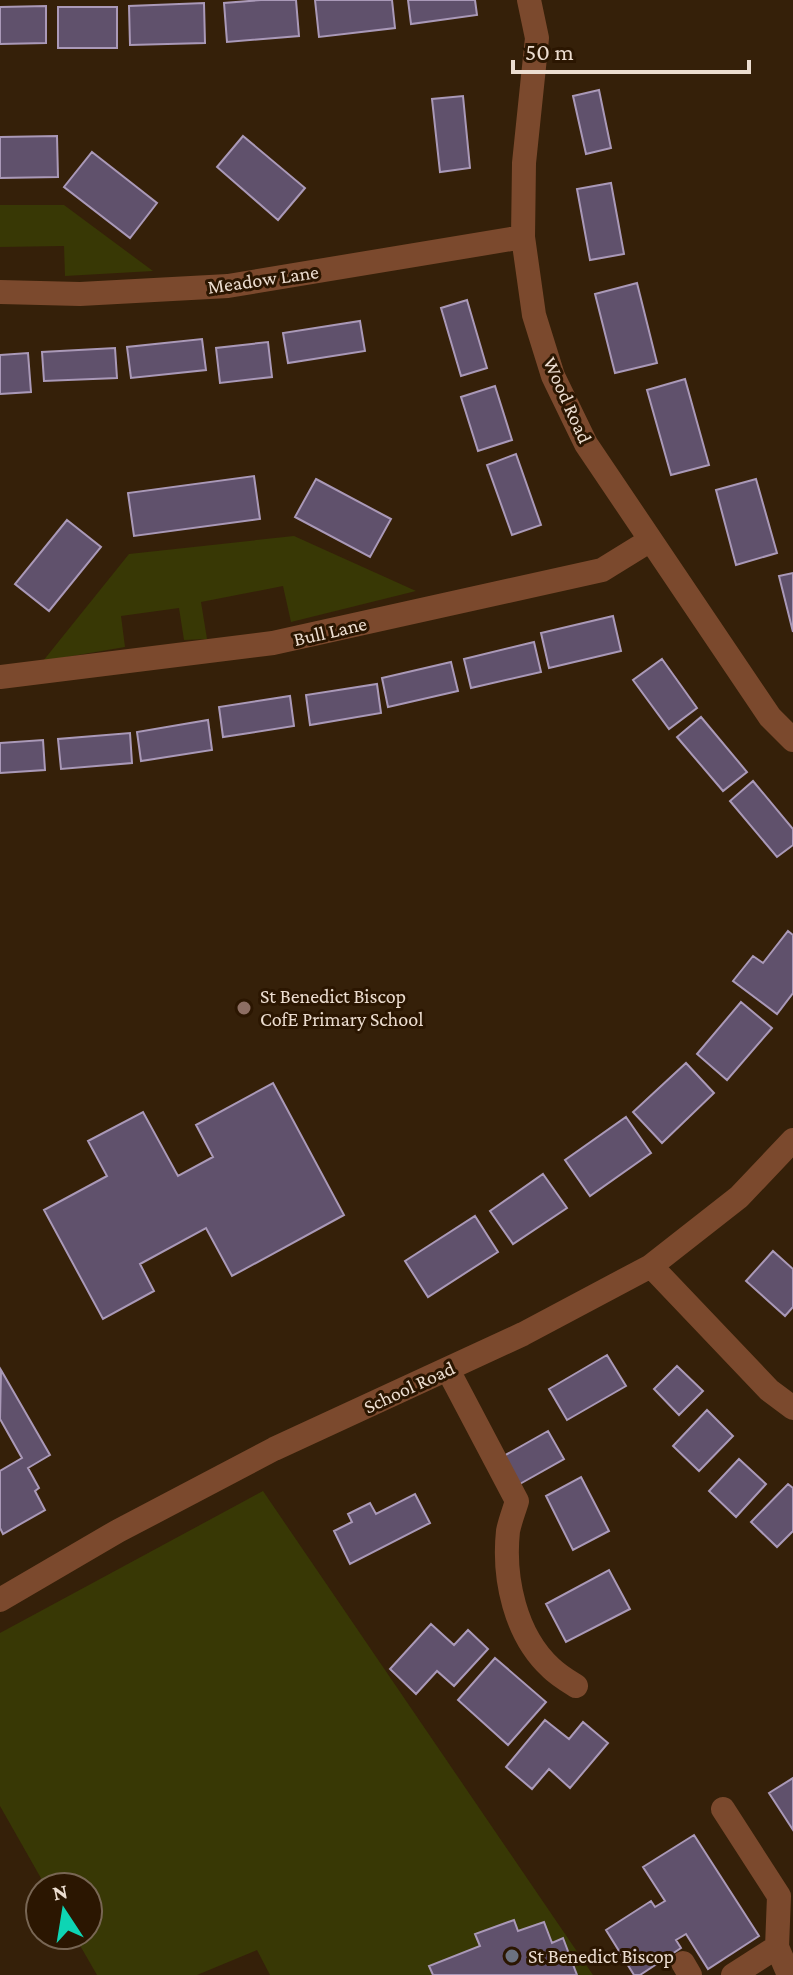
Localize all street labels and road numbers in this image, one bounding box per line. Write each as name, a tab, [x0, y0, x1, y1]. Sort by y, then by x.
street label: Meadow Lane	[206, 260, 320, 298]
street label: Wood Road	[539, 353, 597, 447]
street label: Bull Lane	[291, 612, 369, 650]
street label: School Road	[360, 1356, 458, 1418]

